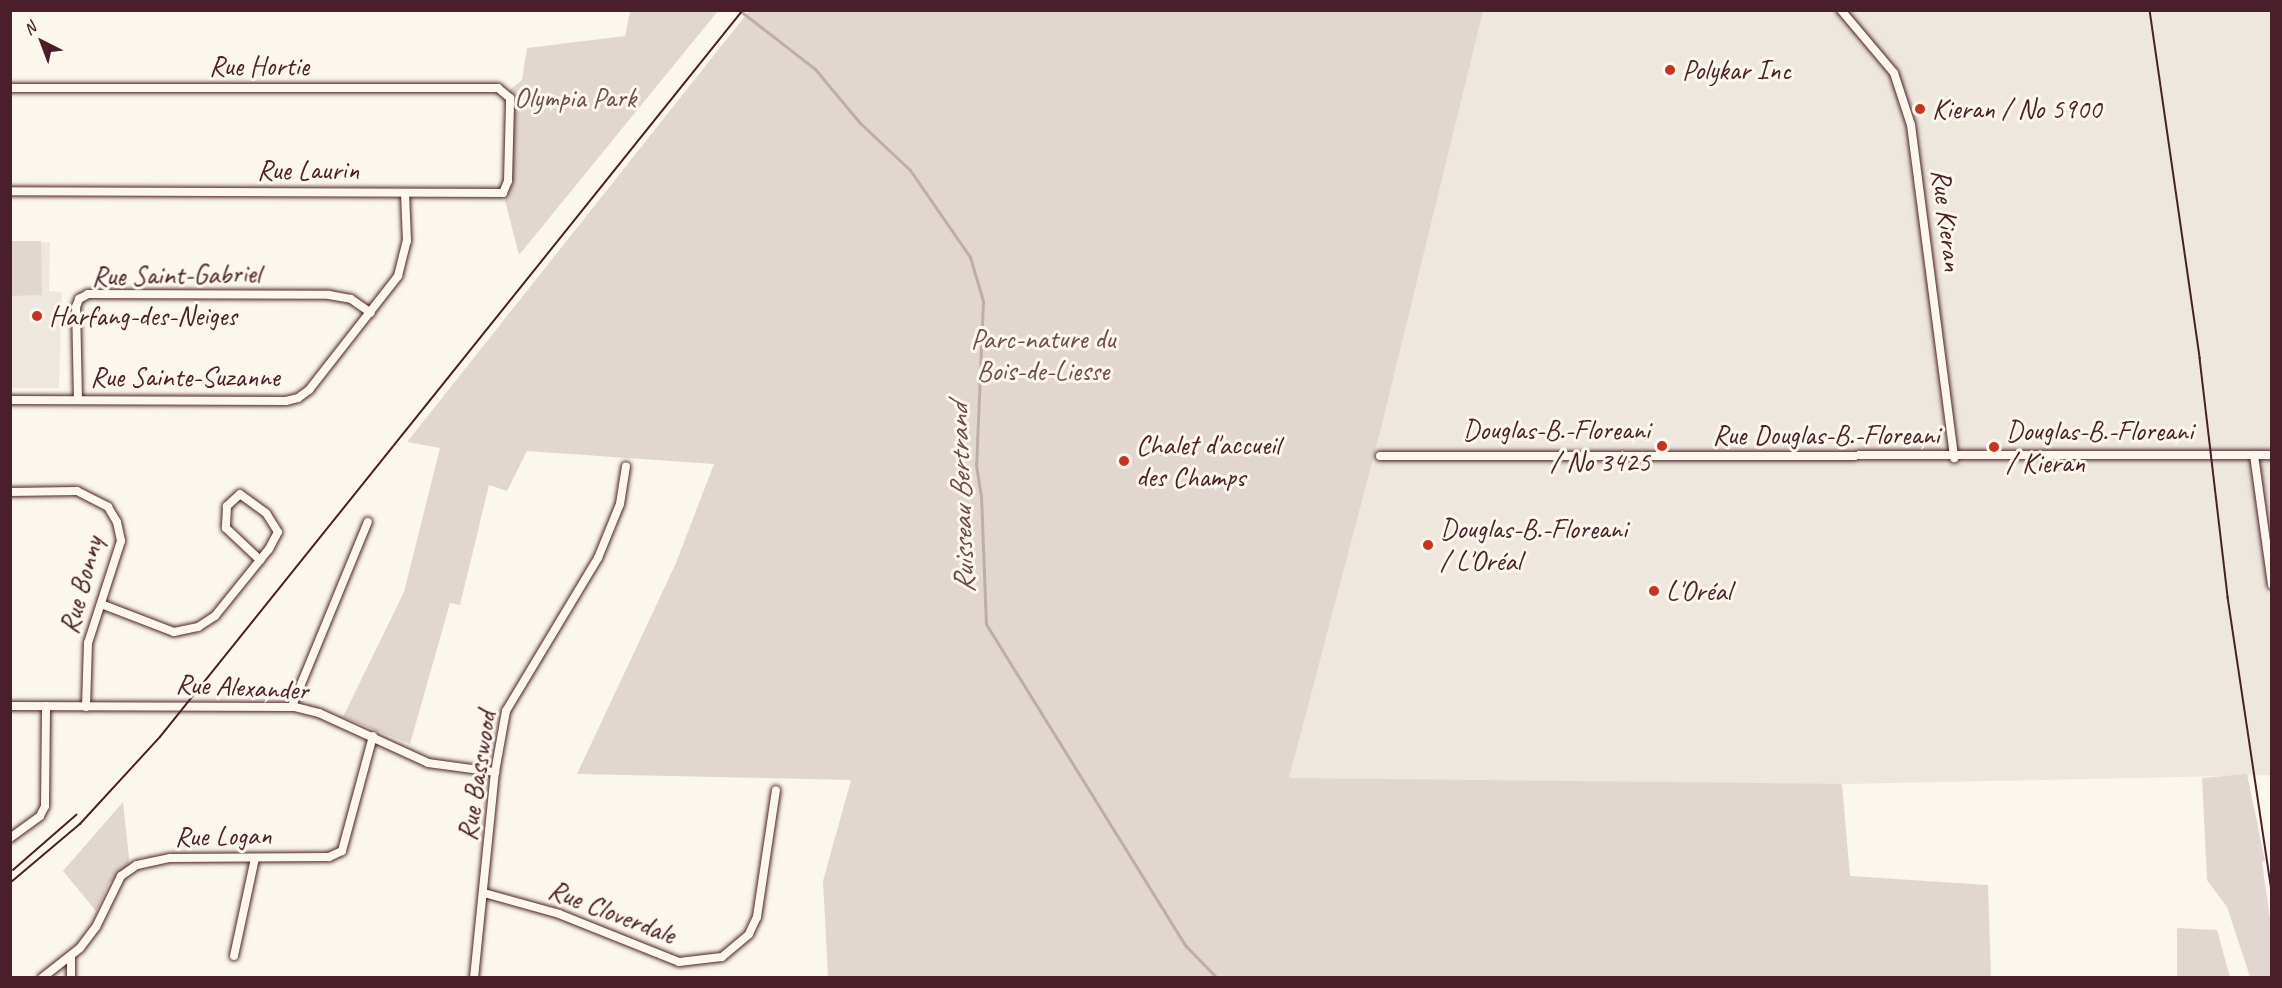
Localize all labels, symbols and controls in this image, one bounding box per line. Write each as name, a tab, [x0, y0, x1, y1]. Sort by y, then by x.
north arrow	[12, 12, 72, 72]
text: N	[20, 18, 40, 39]
street label: Rue Hortie	[209, 49, 309, 83]
place label: Polykar Inc	[1682, 53, 1790, 87]
marker: Polykar Inc	[1663, 63, 1677, 77]
park label: Olympia Park	[514, 81, 636, 115]
place label: Kieran / No 5900	[1932, 92, 2101, 126]
marker: Kieran / No 5900	[1913, 102, 1927, 116]
street label: Rue Laurin	[257, 153, 359, 187]
street label: Rue Kieran	[1924, 167, 1970, 273]
street label: Rue Saint-Gabriel	[91, 257, 261, 293]
place label: Harfang-des-Neiges	[49, 299, 237, 333]
marker: Harfang-des-Neiges	[30, 309, 44, 323]
park label: Parc-nature du Bois-de-Liesse	[971, 322, 1115, 388]
street label: Rue Sainte-Suzanne	[90, 360, 280, 394]
water label: Ruisseau Bertrand	[940, 405, 982, 593]
place label: Douglas-B.-Floreani / No 3425	[1463, 413, 1650, 479]
place label: Douglas-B.-Floreani / Kieran	[2006, 414, 2193, 480]
street label: Rue Douglas-B.-Floreani	[1712, 418, 1940, 452]
place label: Chalet d'accueil des Champs	[1136, 428, 1280, 494]
marker: Douglas-B.-Floreani / No 3425	[1655, 439, 1669, 453]
marker: Douglas-B.-Floreani / Kieran	[1987, 440, 2001, 454]
marker: Chalet d'accueil des Champs	[1117, 454, 1131, 468]
place label: Douglas-B.-Floreani / L'Oréal	[1440, 512, 1627, 578]
street label: Rue Bonny	[52, 533, 110, 637]
marker: Douglas-B.-Floreani / L'Oréal	[1421, 538, 1435, 552]
place label: L'Oréal	[1666, 574, 1731, 608]
marker: L'Oréal	[1647, 584, 1661, 598]
street label: Rue Alexander	[175, 667, 309, 707]
street label: Rue Basswood	[450, 708, 504, 844]
street label: Rue Logan	[175, 818, 271, 854]
street label: Rue Cloverdale	[544, 872, 680, 952]

